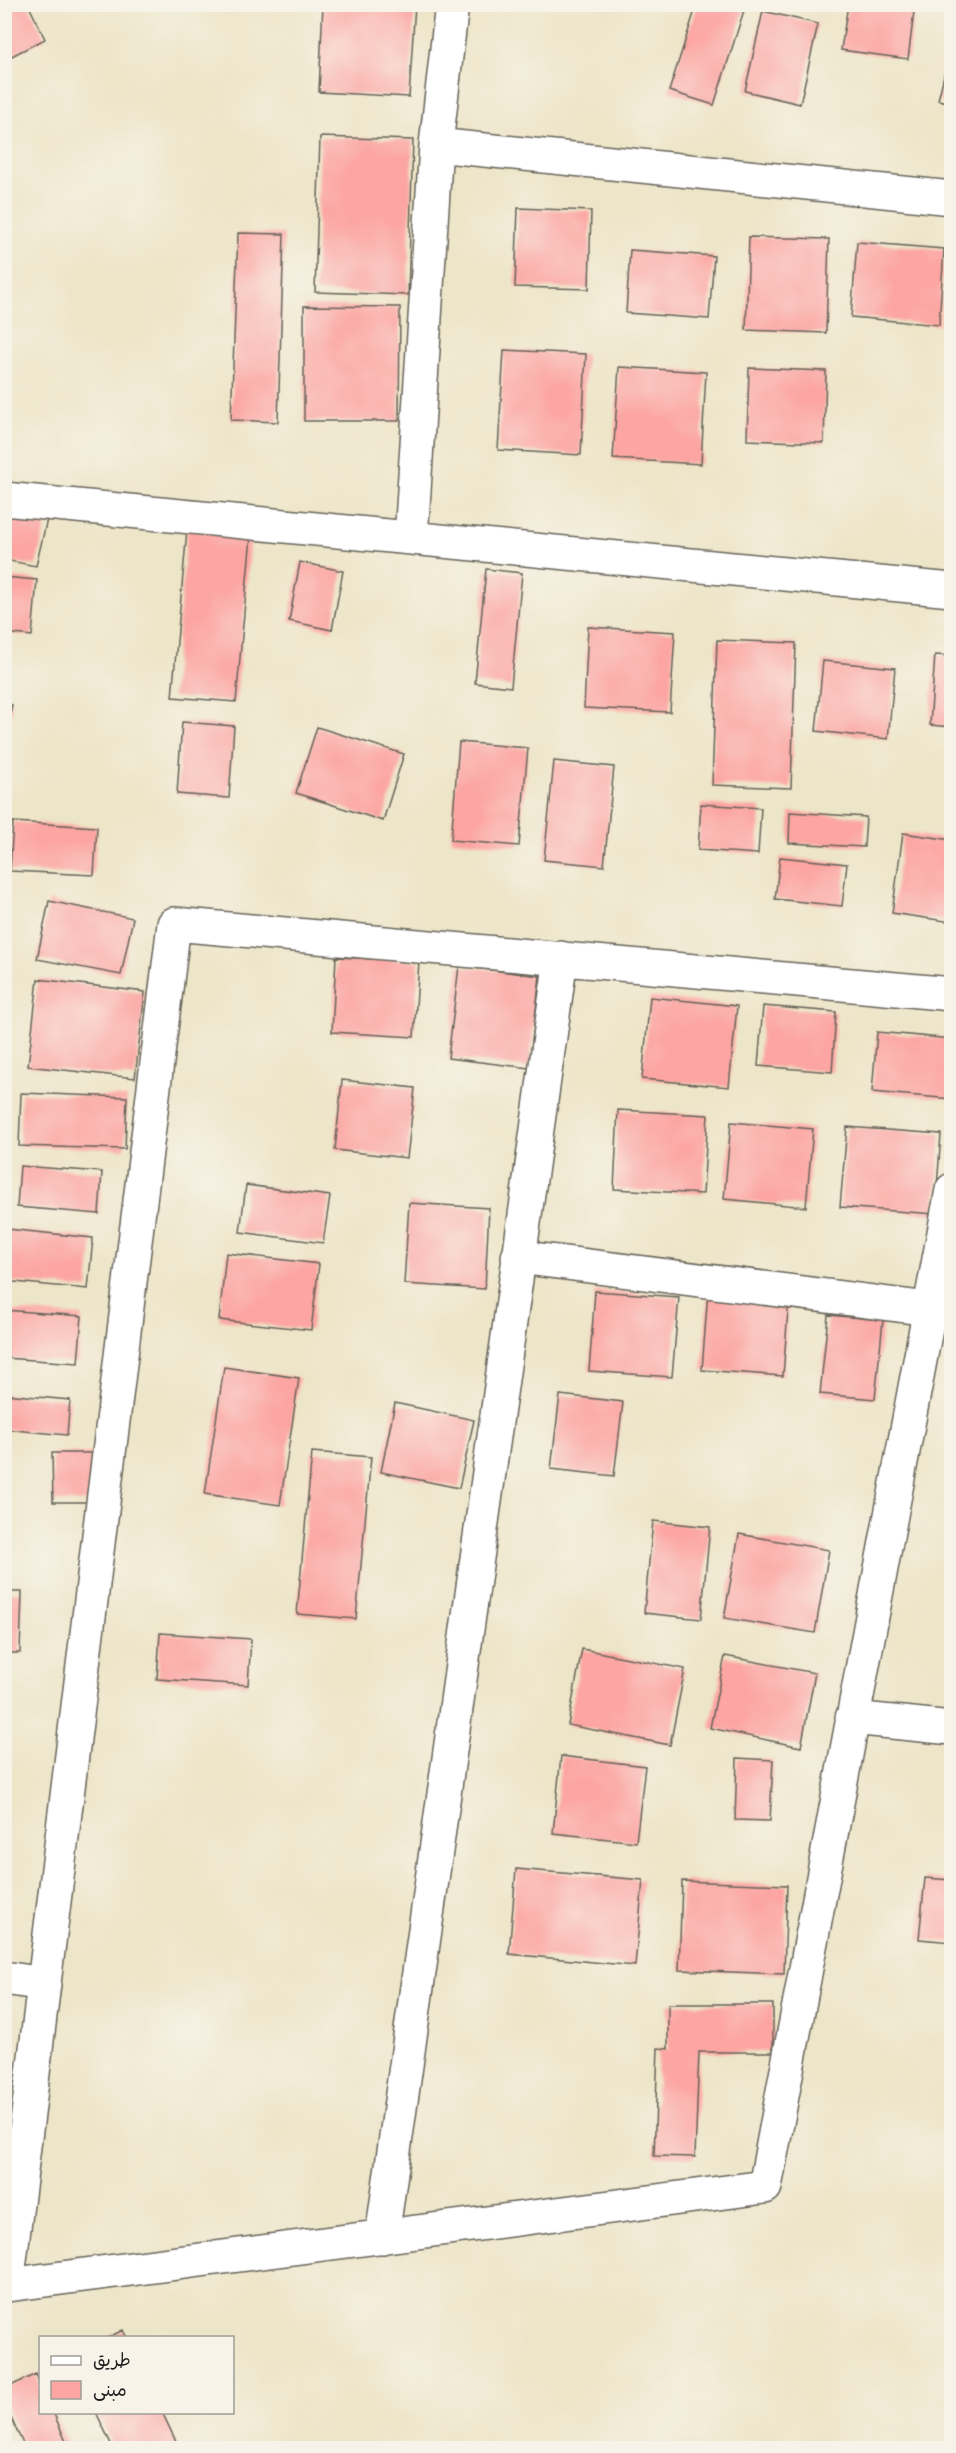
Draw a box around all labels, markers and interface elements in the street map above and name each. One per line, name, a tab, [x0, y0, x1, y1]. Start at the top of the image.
legend	[39, 2336, 234, 2414]
text: طريق	[93, 2347, 131, 2372]
text: مبنى	[93, 2377, 127, 2402]

